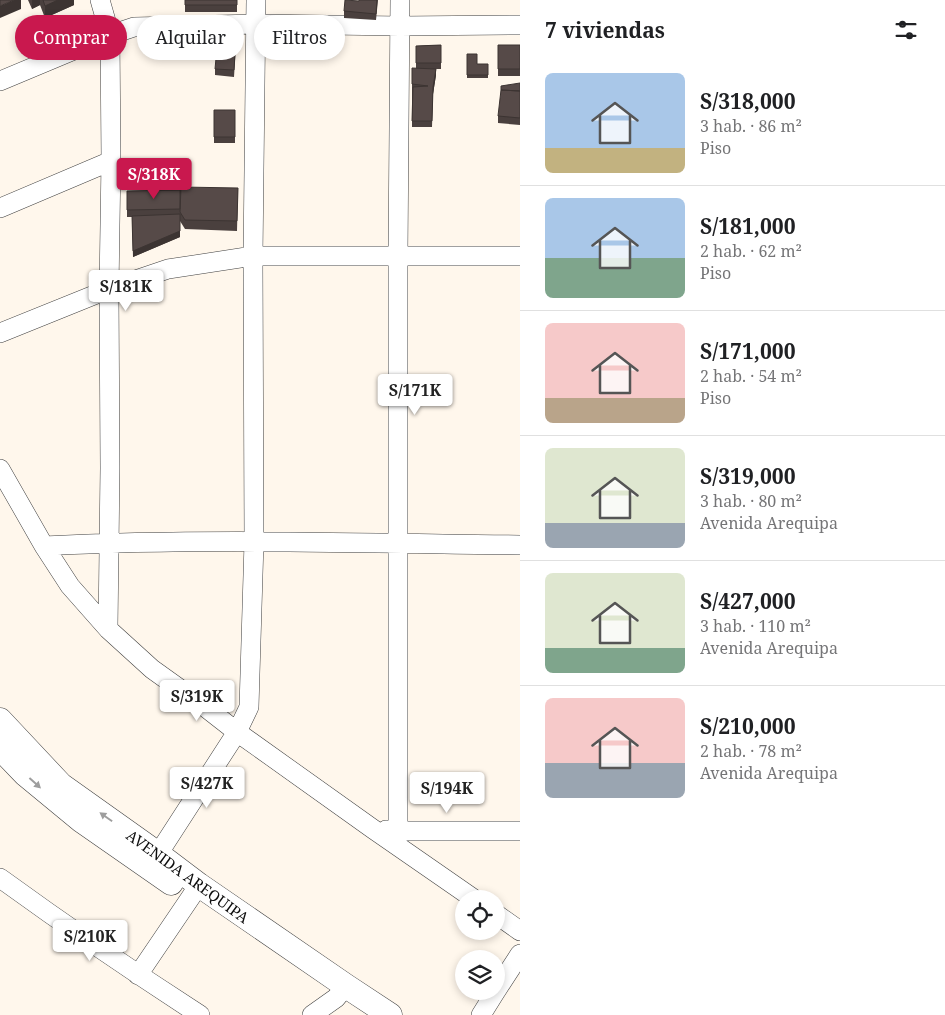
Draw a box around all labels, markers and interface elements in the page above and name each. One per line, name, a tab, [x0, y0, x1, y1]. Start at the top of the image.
chip: Comprar	[15, 15, 127, 60]
chip: Alquilar	[137, 15, 244, 60]
chip: Filtros	[254, 15, 345, 60]
text: 7 viviendas	[545, 16, 665, 44]
icon: filters	[892, 16, 920, 44]
text: S/318,000	[700, 87, 796, 115]
icon: home	[585, 93, 645, 153]
text: 3 hab. · 86 m²	[700, 115, 802, 137]
text: Piso	[700, 137, 731, 159]
pin: S/318K	[113, 158, 195, 200]
text: S/318K	[128, 163, 180, 185]
text: S/181,000	[700, 212, 796, 240]
icon: home	[585, 218, 645, 278]
text: 2 hab. · 62 m²	[700, 240, 802, 262]
text: Piso	[700, 262, 731, 284]
pin: S/181K	[85, 270, 167, 312]
text: S/181K	[100, 275, 152, 297]
text: S/171,000	[700, 337, 796, 365]
icon: home	[585, 343, 645, 403]
text: 2 hab. · 54 m²	[700, 365, 802, 387]
pin: S/171K	[374, 374, 456, 416]
text: S/171K	[389, 379, 441, 401]
text: Piso	[700, 387, 731, 409]
text: S/319,000	[700, 462, 796, 490]
icon: home	[585, 468, 645, 528]
text: 3 hab. · 80 m²	[700, 490, 802, 512]
text: Avenida Arequipa	[700, 512, 838, 534]
text: S/427,000	[700, 587, 796, 615]
icon: home	[585, 593, 645, 653]
text: 3 hab. · 110 m²	[700, 615, 811, 637]
text: Avenida Arequipa	[700, 637, 838, 659]
pin: S/319K	[156, 680, 238, 722]
text: S/319K	[171, 685, 223, 707]
text: S/210,000	[700, 712, 796, 740]
icon: home	[585, 718, 645, 778]
text: 2 hab. · 78 m²	[700, 740, 802, 762]
text: Avenida Arequipa	[700, 762, 838, 784]
pin: S/427K	[166, 766, 248, 809]
text: S/427K	[181, 772, 233, 794]
pin: S/194K	[406, 772, 488, 814]
one-way arrow	[28, 777, 41, 788]
text: S/194K	[421, 777, 473, 799]
one-way arrow	[99, 812, 113, 822]
street label: AVENIDA AREQUIPA	[123, 825, 254, 928]
map controls	[455, 890, 505, 1000]
button: locate	[455, 890, 505, 940]
pin: S/210K	[49, 920, 131, 962]
text: S/210K	[64, 925, 116, 947]
button: layers	[455, 950, 505, 1000]

